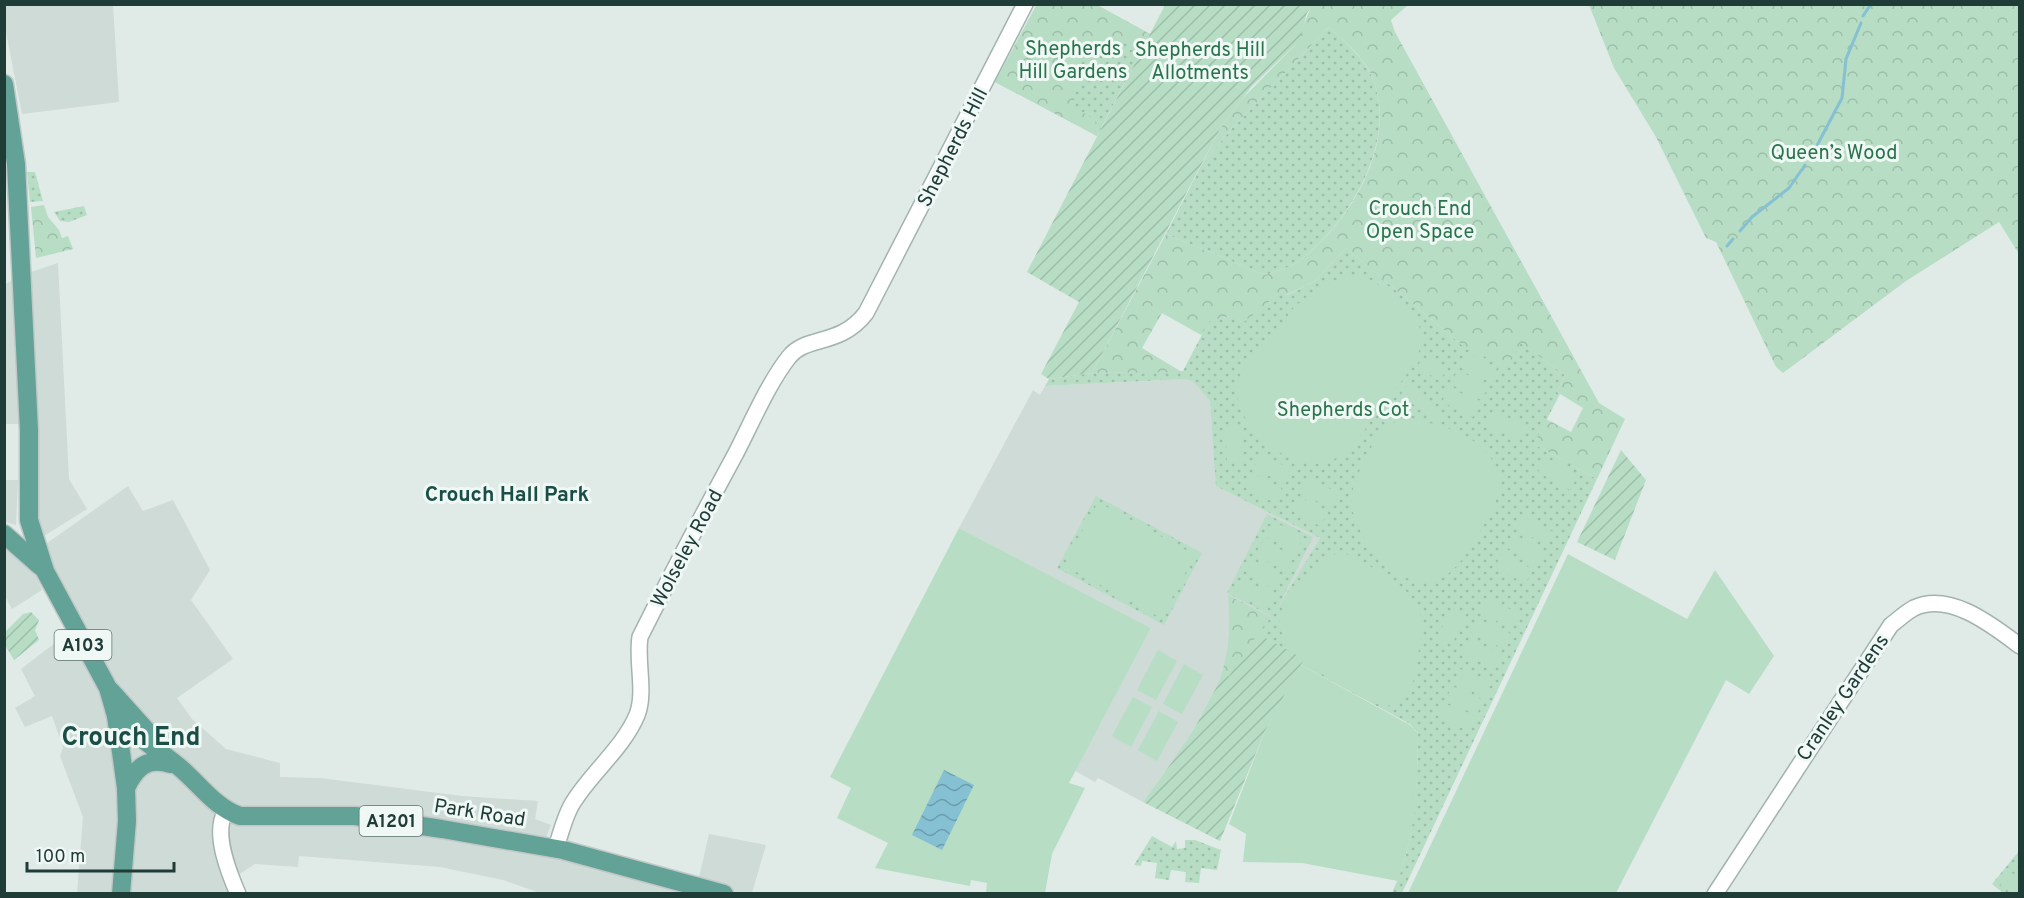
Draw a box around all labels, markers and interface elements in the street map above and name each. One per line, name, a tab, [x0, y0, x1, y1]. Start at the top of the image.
park label: Shepherds Hill Gardens	[1019, 37, 1127, 86]
park label: Shepherds Hill Allotments	[1135, 38, 1265, 87]
street label: Shepherds Hill	[913, 84, 995, 212]
park label: Queen’s Wood	[1771, 141, 1897, 167]
park label: Crouch End Open Space	[1366, 197, 1474, 246]
park label: Shepherds Cot	[1277, 398, 1409, 424]
district label: Crouch Hall Park	[425, 482, 589, 509]
street label: Wolseley Road	[646, 485, 730, 612]
road number: A103	[54, 630, 112, 660]
street label: Cranley Gardens	[1792, 630, 1896, 767]
district label: Crouch End	[61, 722, 201, 755]
street label: Park Road	[432, 794, 527, 834]
road number: A1201	[360, 806, 422, 836]
scale bar	[27, 835, 174, 873]
text: 100 m	[36, 846, 85, 869]

